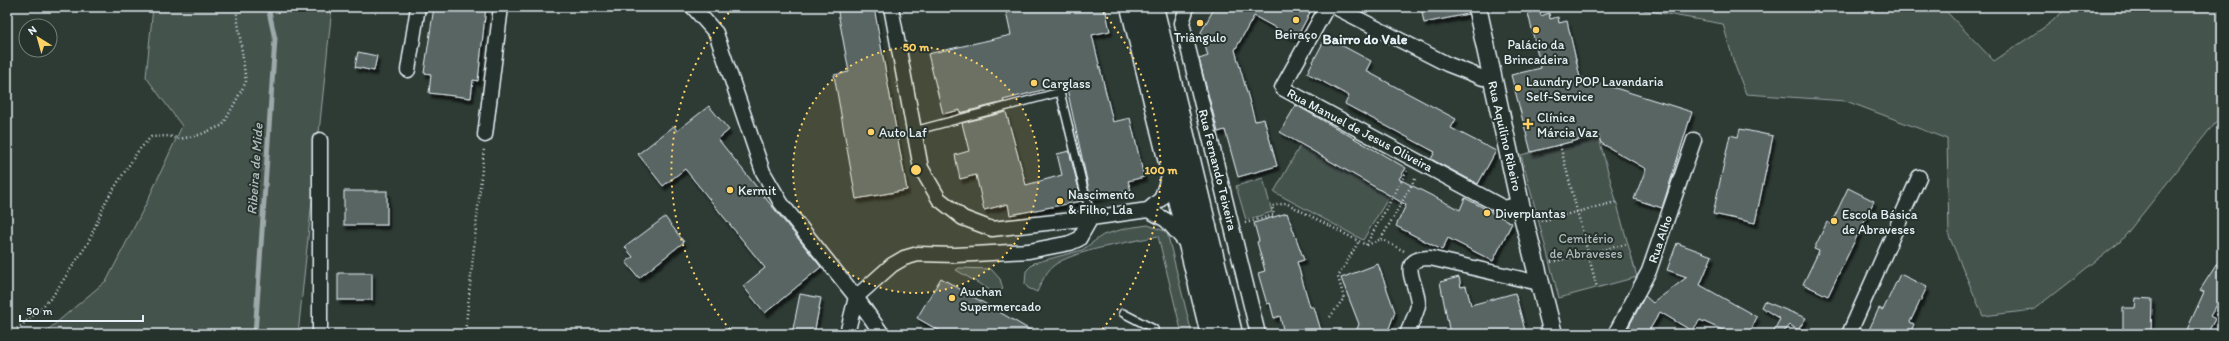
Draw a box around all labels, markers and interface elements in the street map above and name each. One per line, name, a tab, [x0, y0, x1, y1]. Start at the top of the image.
marker: Beiraço	[1291, 15, 1301, 25]
north arrow	[18, 18, 58, 58]
marker: Triângulo	[1195, 18, 1205, 28]
text: N	[25, 23, 39, 38]
marker: Palácio da Brincadeira	[1531, 25, 1541, 35]
place label: Beiraço	[1275, 27, 1318, 42]
place label: Triângulo	[1174, 30, 1227, 45]
district label: Bairro do Vale	[1323, 31, 1408, 48]
place label: Palácio da Brincadeira	[1504, 37, 1569, 67]
text: 50 m	[903, 40, 930, 54]
place label: Laundry POP Lavandaria Self-Service	[1526, 74, 1664, 104]
place label: Carglass	[1042, 76, 1091, 91]
marker: Carglass	[1029, 78, 1039, 88]
street label: Rua Aquilino Ribeiro	[1485, 79, 1525, 193]
marker: Laundry POP Lavandaria Self-Service	[1513, 83, 1523, 93]
street label: Rua Manuel de Jesus Oliveira	[1285, 85, 1436, 175]
street label: Rua Fernando Teixeira	[1196, 108, 1240, 233]
place label: Clínica Márcia Vaz	[1537, 110, 1598, 140]
marker: Clínica Márcia Vaz	[1522, 118, 1534, 130]
water label: Ribeira de Mide	[243, 121, 267, 215]
place label: Auto Laf	[879, 125, 927, 140]
marker: Auto Laf	[866, 127, 876, 137]
centre of rings	[909, 163, 923, 177]
text: 100 m	[1144, 163, 1178, 177]
place label: Kermit	[738, 183, 776, 198]
marker: Kermit	[725, 185, 735, 195]
place label: Nascimento & Filho, Lda	[1068, 187, 1135, 217]
marker: Nascimento & Filho, Lda	[1055, 196, 1065, 206]
place label: Diverplantas	[1495, 206, 1566, 221]
place label: Escola Básica de Abraveses	[1842, 207, 1918, 237]
marker: Diverplantas	[1482, 208, 1492, 218]
street label: Rua Alho	[1645, 213, 1675, 265]
marker: Escola Básica de Abraveses	[1829, 216, 1839, 226]
park label: Cemitério de Abraveses	[1550, 231, 1623, 261]
place label: Auchan Supermercado	[960, 284, 1042, 314]
marker: Auchan Supermercado	[947, 293, 957, 303]
scale bar	[20, 297, 143, 323]
text: 50 m	[26, 304, 52, 318]

